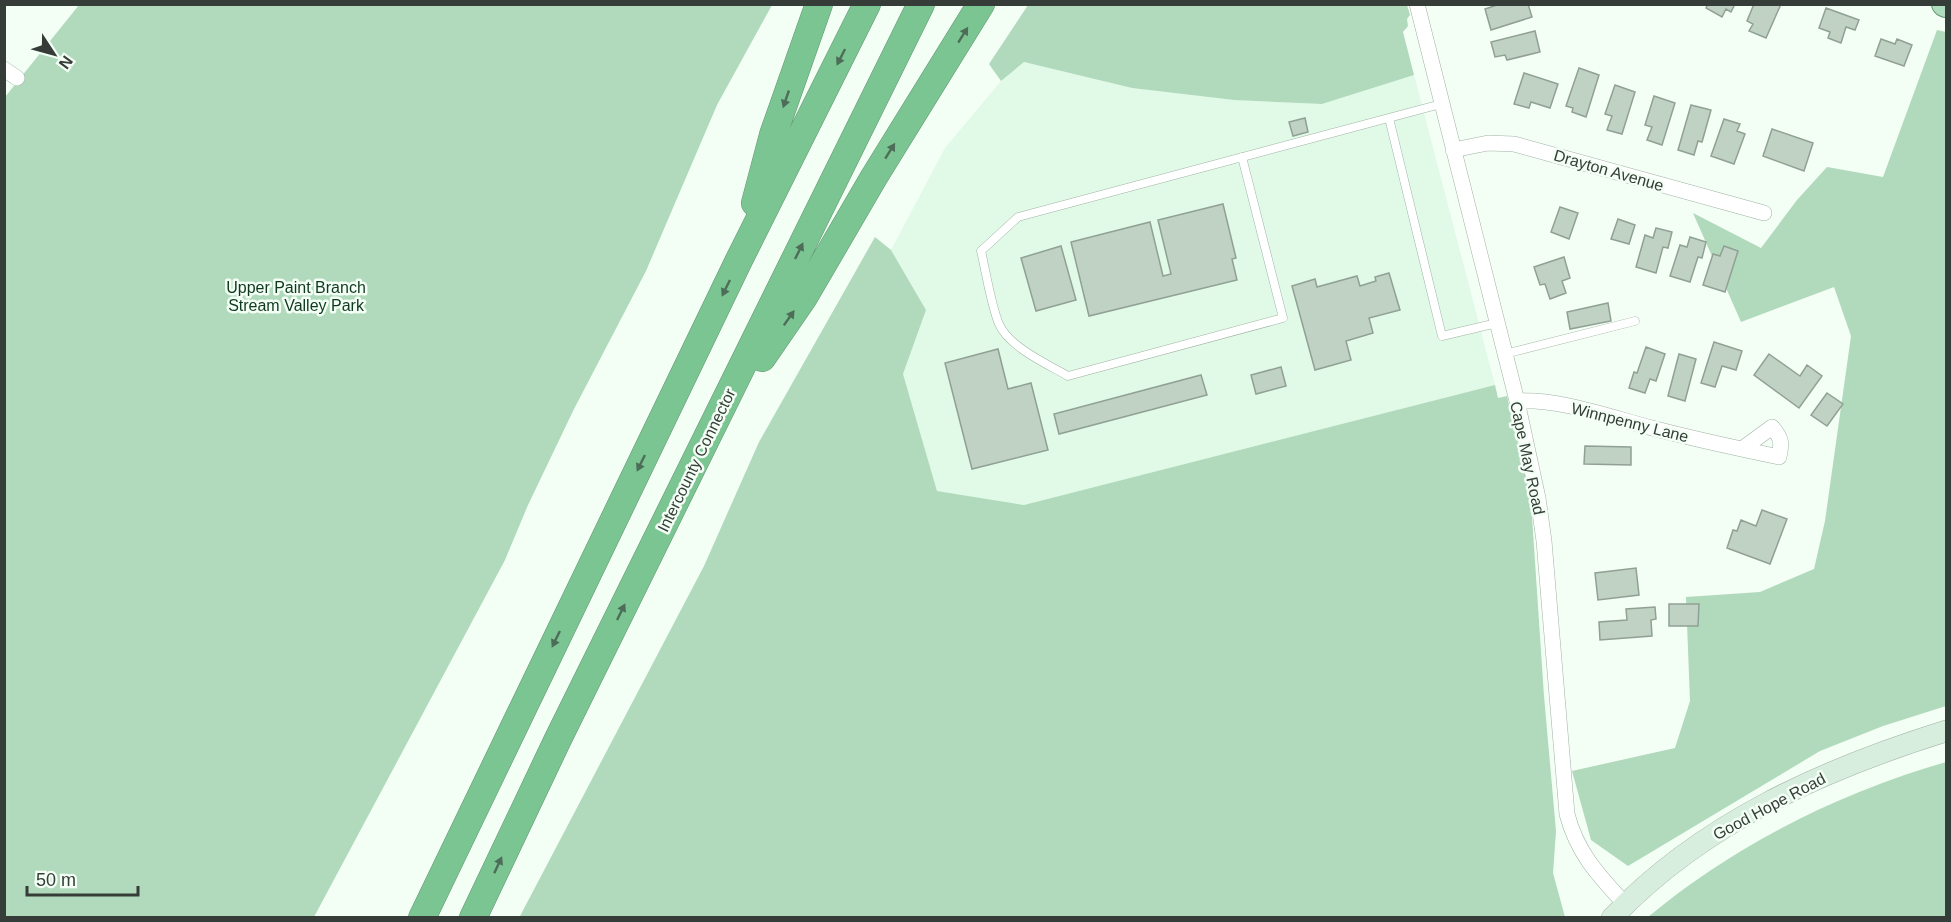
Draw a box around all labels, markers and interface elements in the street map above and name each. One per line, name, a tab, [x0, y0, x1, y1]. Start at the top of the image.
north arrow	[24, 24, 84, 84]
one-way arrow	[957, 27, 968, 43]
one-way arrow	[836, 48, 846, 65]
text: N	[55, 53, 76, 72]
one-way arrow	[780, 91, 790, 109]
one-way arrow	[885, 143, 896, 159]
street label: Drayton Avenue	[1552, 147, 1666, 194]
one-way arrow	[795, 242, 804, 259]
park label: Upper Paint Branch Stream Valley Park	[226, 279, 366, 314]
one-way arrow	[721, 279, 730, 296]
one-way arrow	[783, 310, 795, 326]
street label: Intercounty Connector	[654, 385, 739, 535]
street label: Cape May Road	[1507, 400, 1548, 516]
street label: Winnpenny Lane	[1570, 400, 1690, 445]
one-way arrow	[636, 455, 646, 472]
one-way arrow	[616, 603, 626, 620]
one-way arrow	[552, 630, 561, 647]
street label: Good Hope Road	[1710, 770, 1828, 843]
one-way arrow	[494, 856, 503, 873]
scale bar	[27, 859, 138, 897]
text: 50 m	[36, 870, 76, 890]

